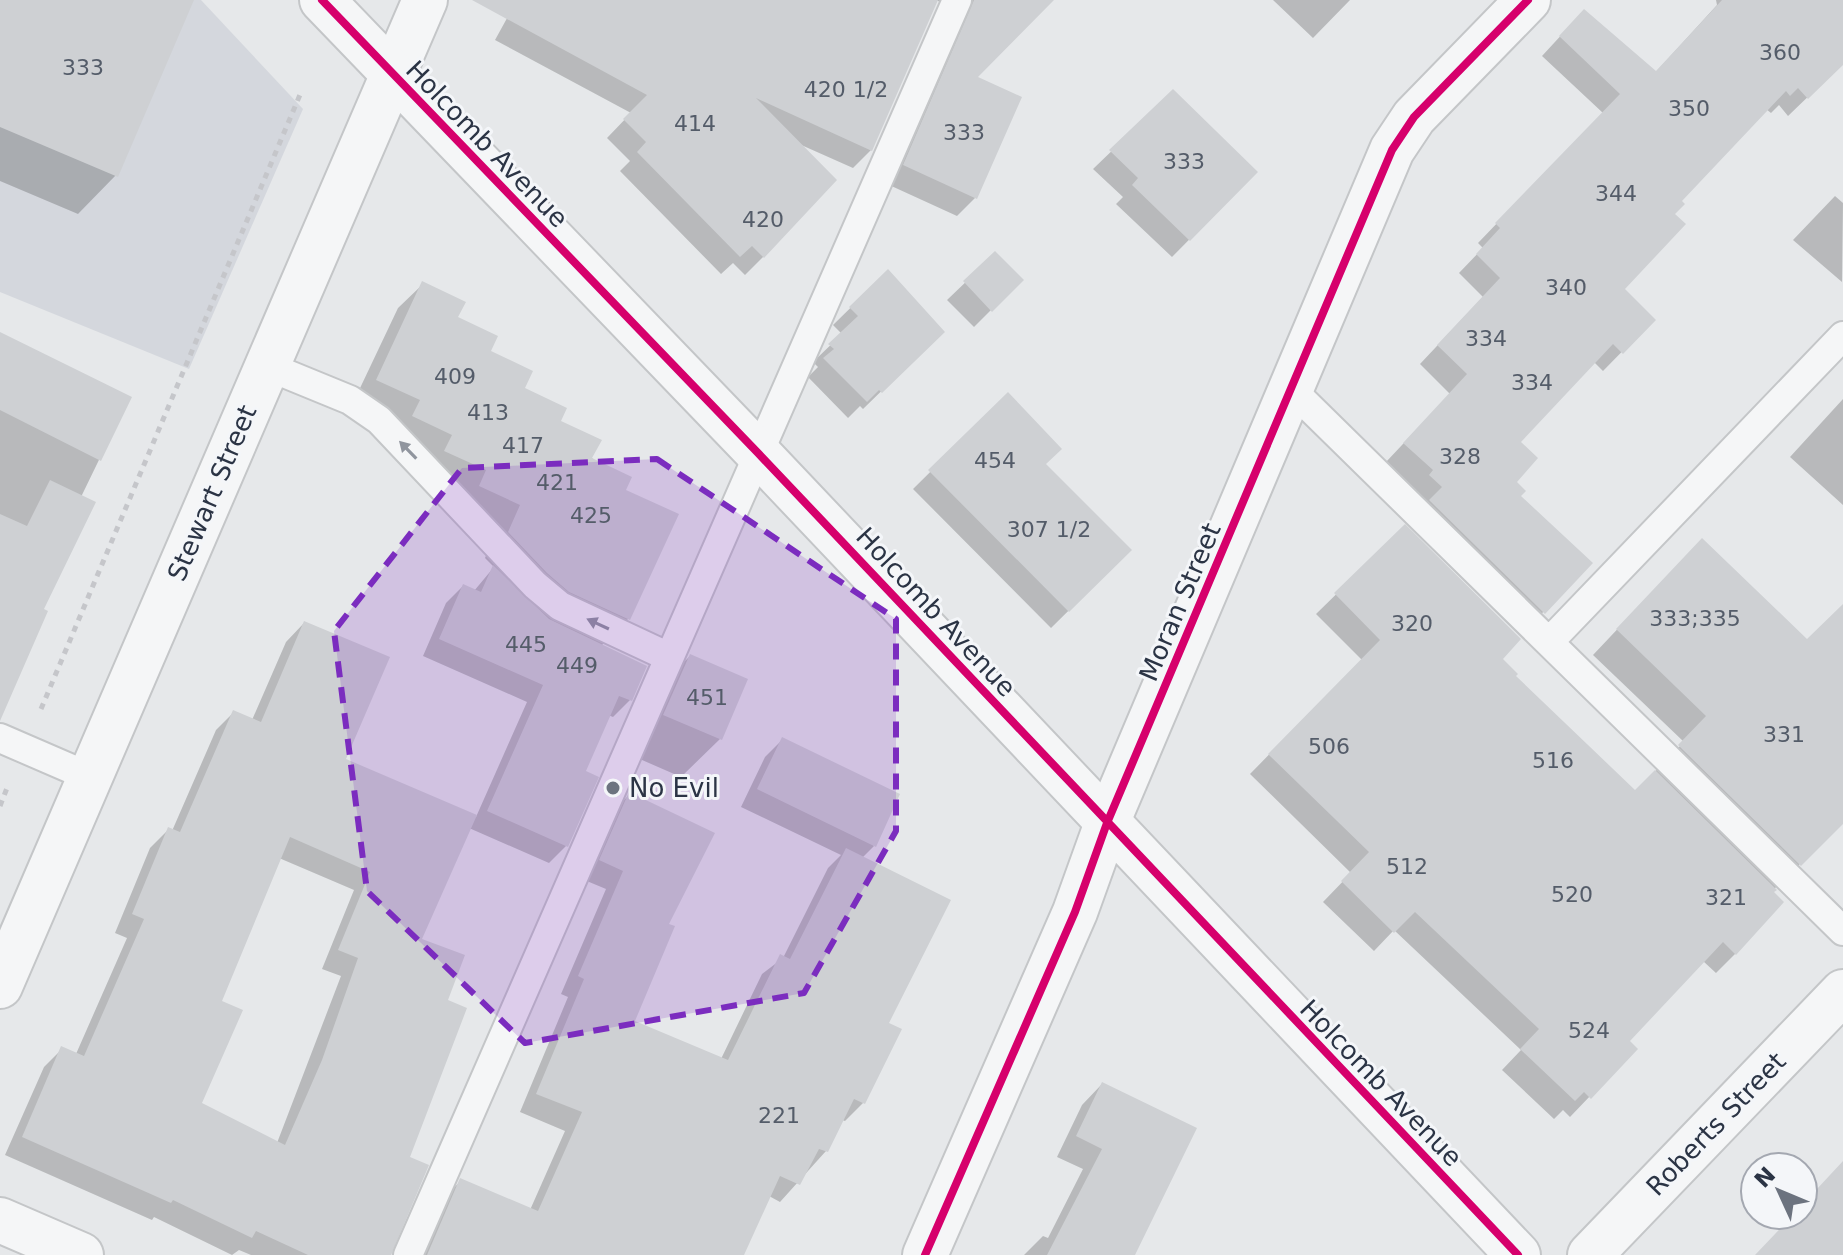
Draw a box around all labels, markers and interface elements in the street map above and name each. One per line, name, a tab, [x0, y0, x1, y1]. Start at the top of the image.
house number: 360	[1759, 40, 1801, 65]
house number: 333	[62, 55, 104, 80]
street label: Holcomb Avenue	[400, 55, 574, 233]
house number: 420 1/2	[804, 77, 888, 102]
house number: 350	[1668, 96, 1710, 121]
house number: 414	[674, 111, 716, 136]
house number: 333	[943, 120, 985, 145]
house number: 333	[1163, 149, 1205, 174]
house number: 344	[1595, 181, 1637, 206]
house number: 420	[742, 207, 784, 232]
house number: 340	[1545, 275, 1587, 300]
house number: 334	[1465, 326, 1507, 351]
house number: 409	[434, 364, 476, 389]
house number: 334	[1511, 370, 1553, 395]
house number: 413	[467, 400, 509, 425]
street label: Stewart Street	[161, 401, 263, 585]
house number: 417	[502, 433, 544, 458]
one-way arrow	[400, 441, 418, 460]
house number: 328	[1439, 444, 1481, 469]
house number: 454	[974, 448, 1016, 473]
house number: 421	[536, 470, 578, 495]
house number: 425	[570, 503, 612, 528]
house number: 307 1/2	[1007, 517, 1091, 542]
street label: Moran Street	[1133, 518, 1227, 686]
street label: Holcomb Avenue	[850, 521, 1022, 703]
house number: 333;335	[1649, 606, 1741, 631]
house number: 320	[1391, 611, 1433, 636]
one-way arrow	[586, 617, 610, 631]
house number: 445	[505, 632, 547, 657]
house number: 449	[556, 653, 598, 678]
house number: 451	[686, 685, 728, 710]
house number: 331	[1763, 722, 1805, 747]
house number: 506	[1308, 734, 1350, 759]
house number: 516	[1532, 748, 1574, 773]
place label: No Evil	[629, 773, 719, 803]
marker: No Evil	[604, 779, 622, 797]
house number: 512	[1386, 854, 1428, 879]
house number: 520	[1551, 882, 1593, 907]
house number: 321	[1705, 885, 1747, 910]
street label: Holcomb Avenue	[1294, 994, 1468, 1172]
house number: 524	[1568, 1018, 1610, 1043]
street label: Roberts Street	[1640, 1046, 1792, 1202]
house number: 221	[758, 1103, 800, 1128]
north arrow	[1739, 1151, 1819, 1231]
text: N	[1750, 1162, 1780, 1193]

